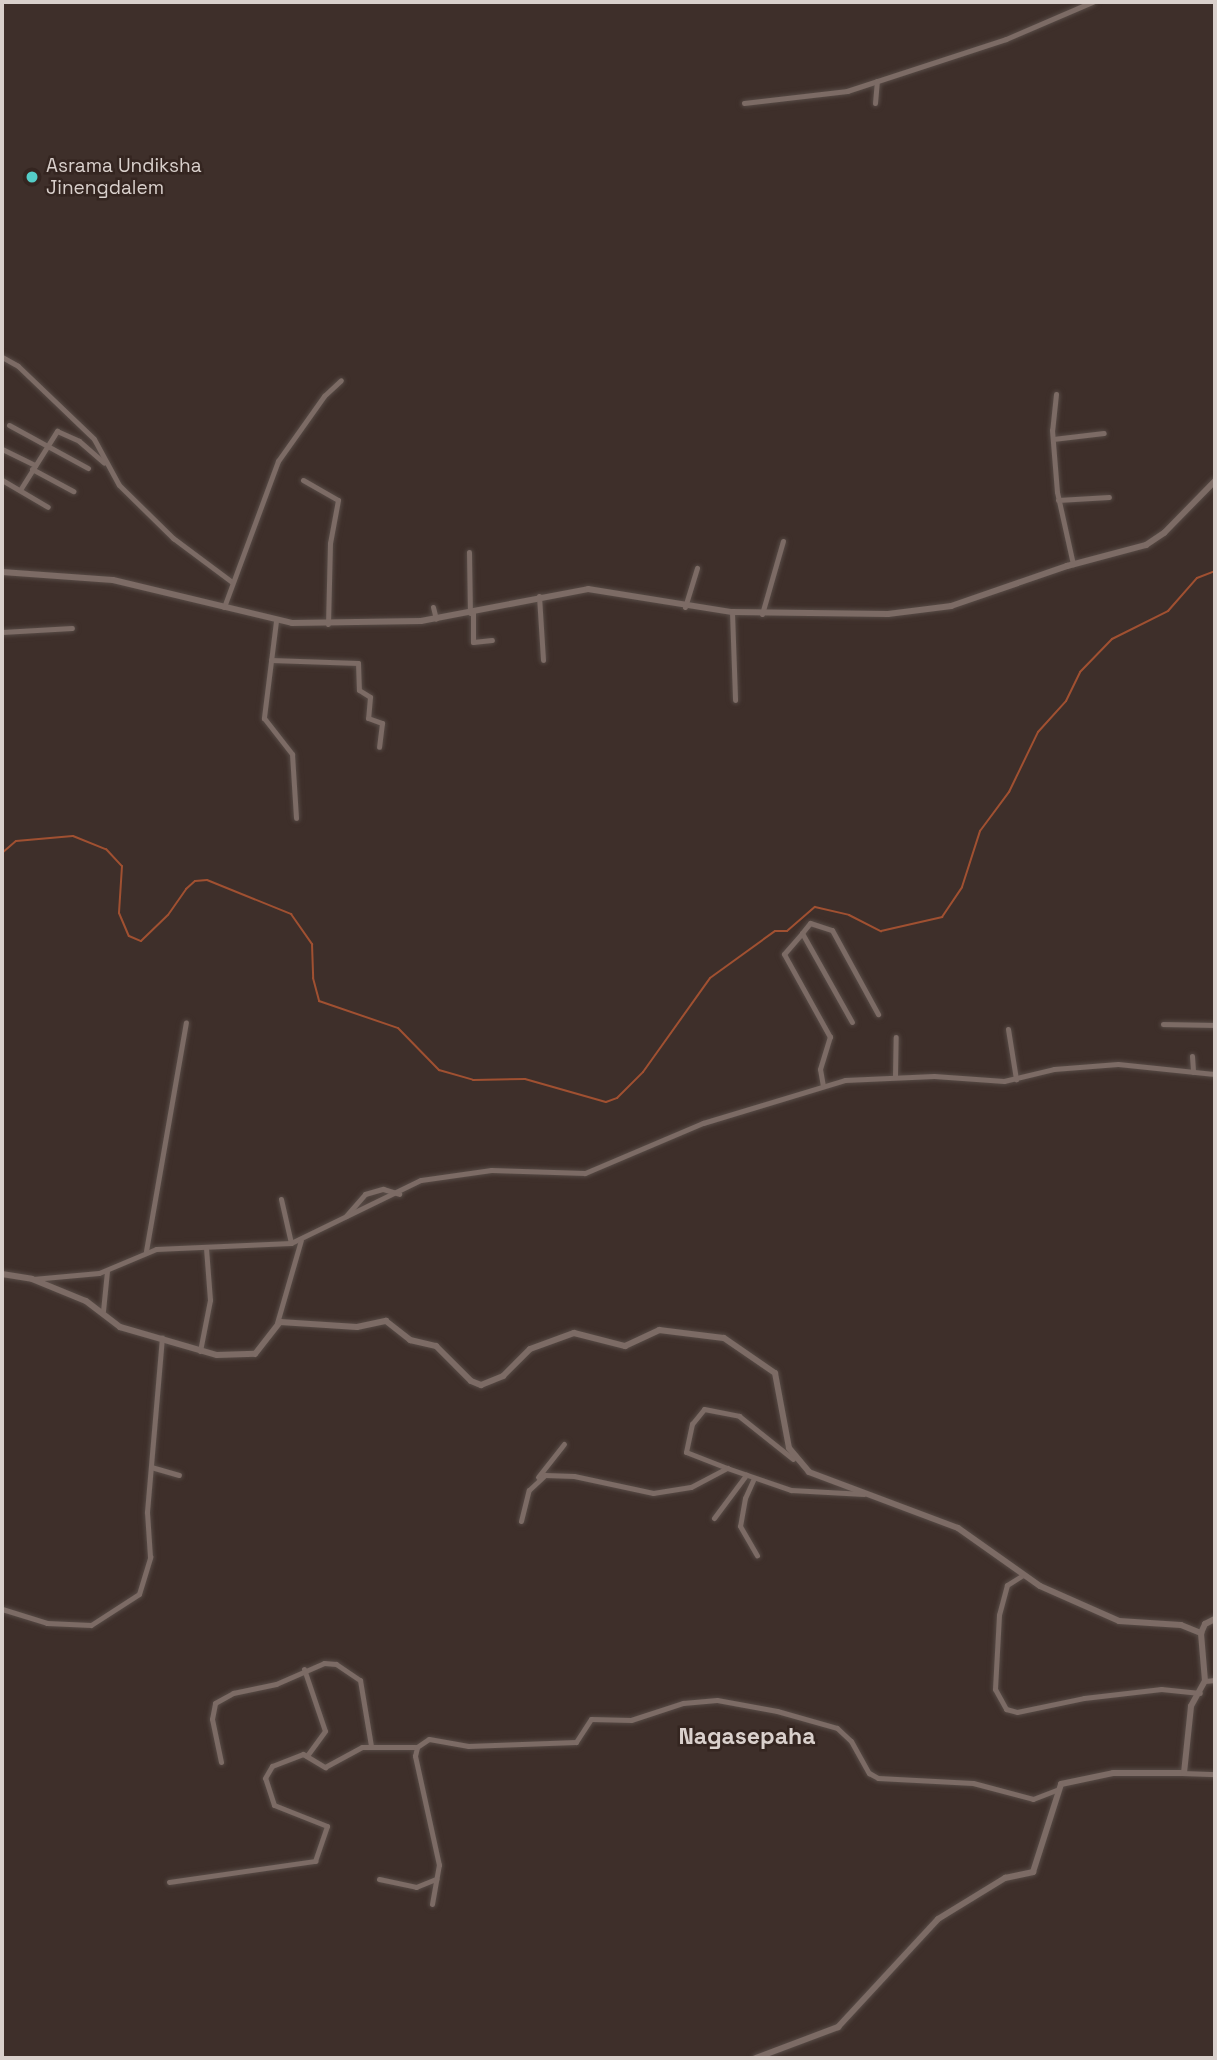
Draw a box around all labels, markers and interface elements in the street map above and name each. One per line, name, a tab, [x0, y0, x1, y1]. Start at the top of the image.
place label: Asrama Undiksha Jinengdalem	[46, 155, 202, 199]
marker: Asrama Undiksha Jinengdalem	[24, 169, 40, 185]
district label: Nagasepaha	[678, 1722, 816, 1750]

